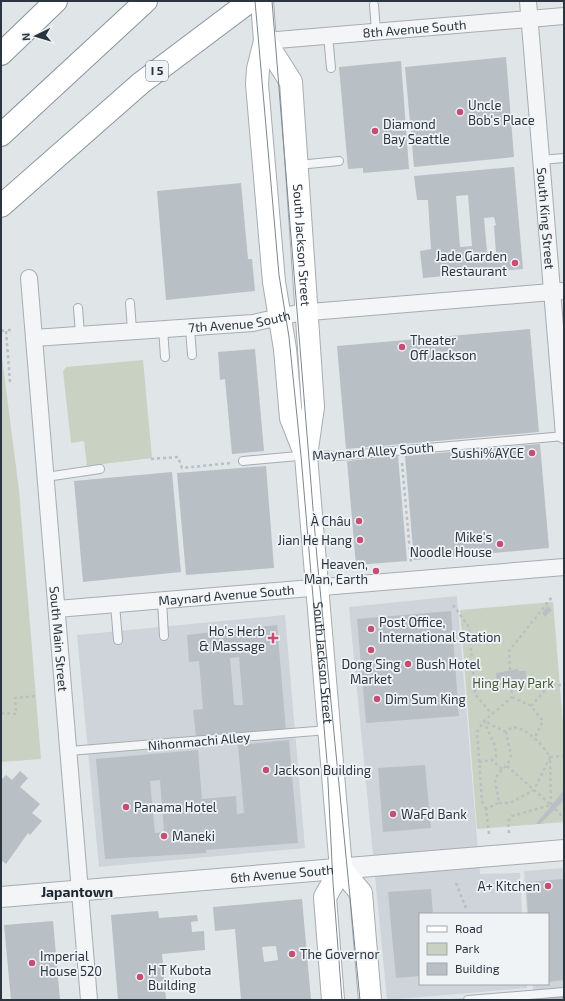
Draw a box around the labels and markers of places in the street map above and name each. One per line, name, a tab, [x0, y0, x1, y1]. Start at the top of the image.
place label: Uncle Bob's Place	[468, 97, 535, 128]
marker: Uncle Bob's Place	[455, 107, 465, 117]
place label: Diamond Bay Seattle	[383, 116, 450, 147]
marker: Diamond Bay Seattle	[370, 126, 380, 136]
place label: Jade Garden Restaurant	[436, 248, 507, 279]
marker: Jade Garden Restaurant	[510, 258, 520, 268]
place label: Theater Off Jackson	[410, 332, 477, 363]
marker: Theater Off Jackson	[397, 342, 407, 352]
place label: Sushi%AYCE	[451, 445, 524, 461]
marker: Sushi%AYCE	[527, 448, 537, 458]
place label: À Châu	[311, 512, 351, 529]
marker: À Châu	[354, 516, 364, 526]
place label: Mike's Noodle House	[410, 529, 492, 560]
place label: Jian He Hang	[278, 532, 352, 548]
marker: Jian He Hang	[355, 535, 365, 545]
marker: Mike's Noodle House	[495, 539, 505, 549]
place label: Heaven, Man, Earth	[304, 556, 368, 587]
marker: Heaven, Man, Earth	[371, 566, 381, 576]
place label: Post Office, International Station	[379, 614, 501, 645]
place label: Ho's Herb & Massage	[199, 623, 265, 654]
marker: Post Office, International Station	[366, 624, 376, 634]
marker: Ho's Herb & Massage	[268, 633, 278, 643]
marker: Dong Sing Market	[366, 645, 376, 655]
place label: Dong Sing Market	[341, 656, 401, 687]
place label: Bush Hotel	[416, 656, 481, 672]
marker: Bush Hotel	[403, 659, 413, 669]
place label: Dim Sum King	[385, 691, 466, 707]
marker: Dim Sum King	[372, 694, 382, 704]
place label: Jackson Building	[274, 762, 371, 778]
marker: Jackson Building	[261, 765, 271, 775]
place label: Panama Hotel	[134, 799, 217, 815]
marker: Panama Hotel	[121, 802, 131, 812]
place label: WaFd Bank	[401, 806, 467, 822]
marker: WaFd Bank	[388, 809, 398, 819]
place label: Maneki	[172, 828, 215, 844]
marker: Maneki	[159, 831, 169, 841]
place label: A+ Kitchen	[478, 878, 540, 894]
marker: A+ Kitchen	[543, 881, 553, 891]
place label: The Governor	[300, 946, 380, 962]
place label: Imperial House 520	[40, 948, 102, 979]
marker: The Governor	[287, 949, 297, 959]
marker: Imperial House 520	[27, 958, 37, 968]
place label: H T Kubota Building	[148, 962, 211, 993]
marker: H T Kubota Building	[135, 972, 145, 982]

